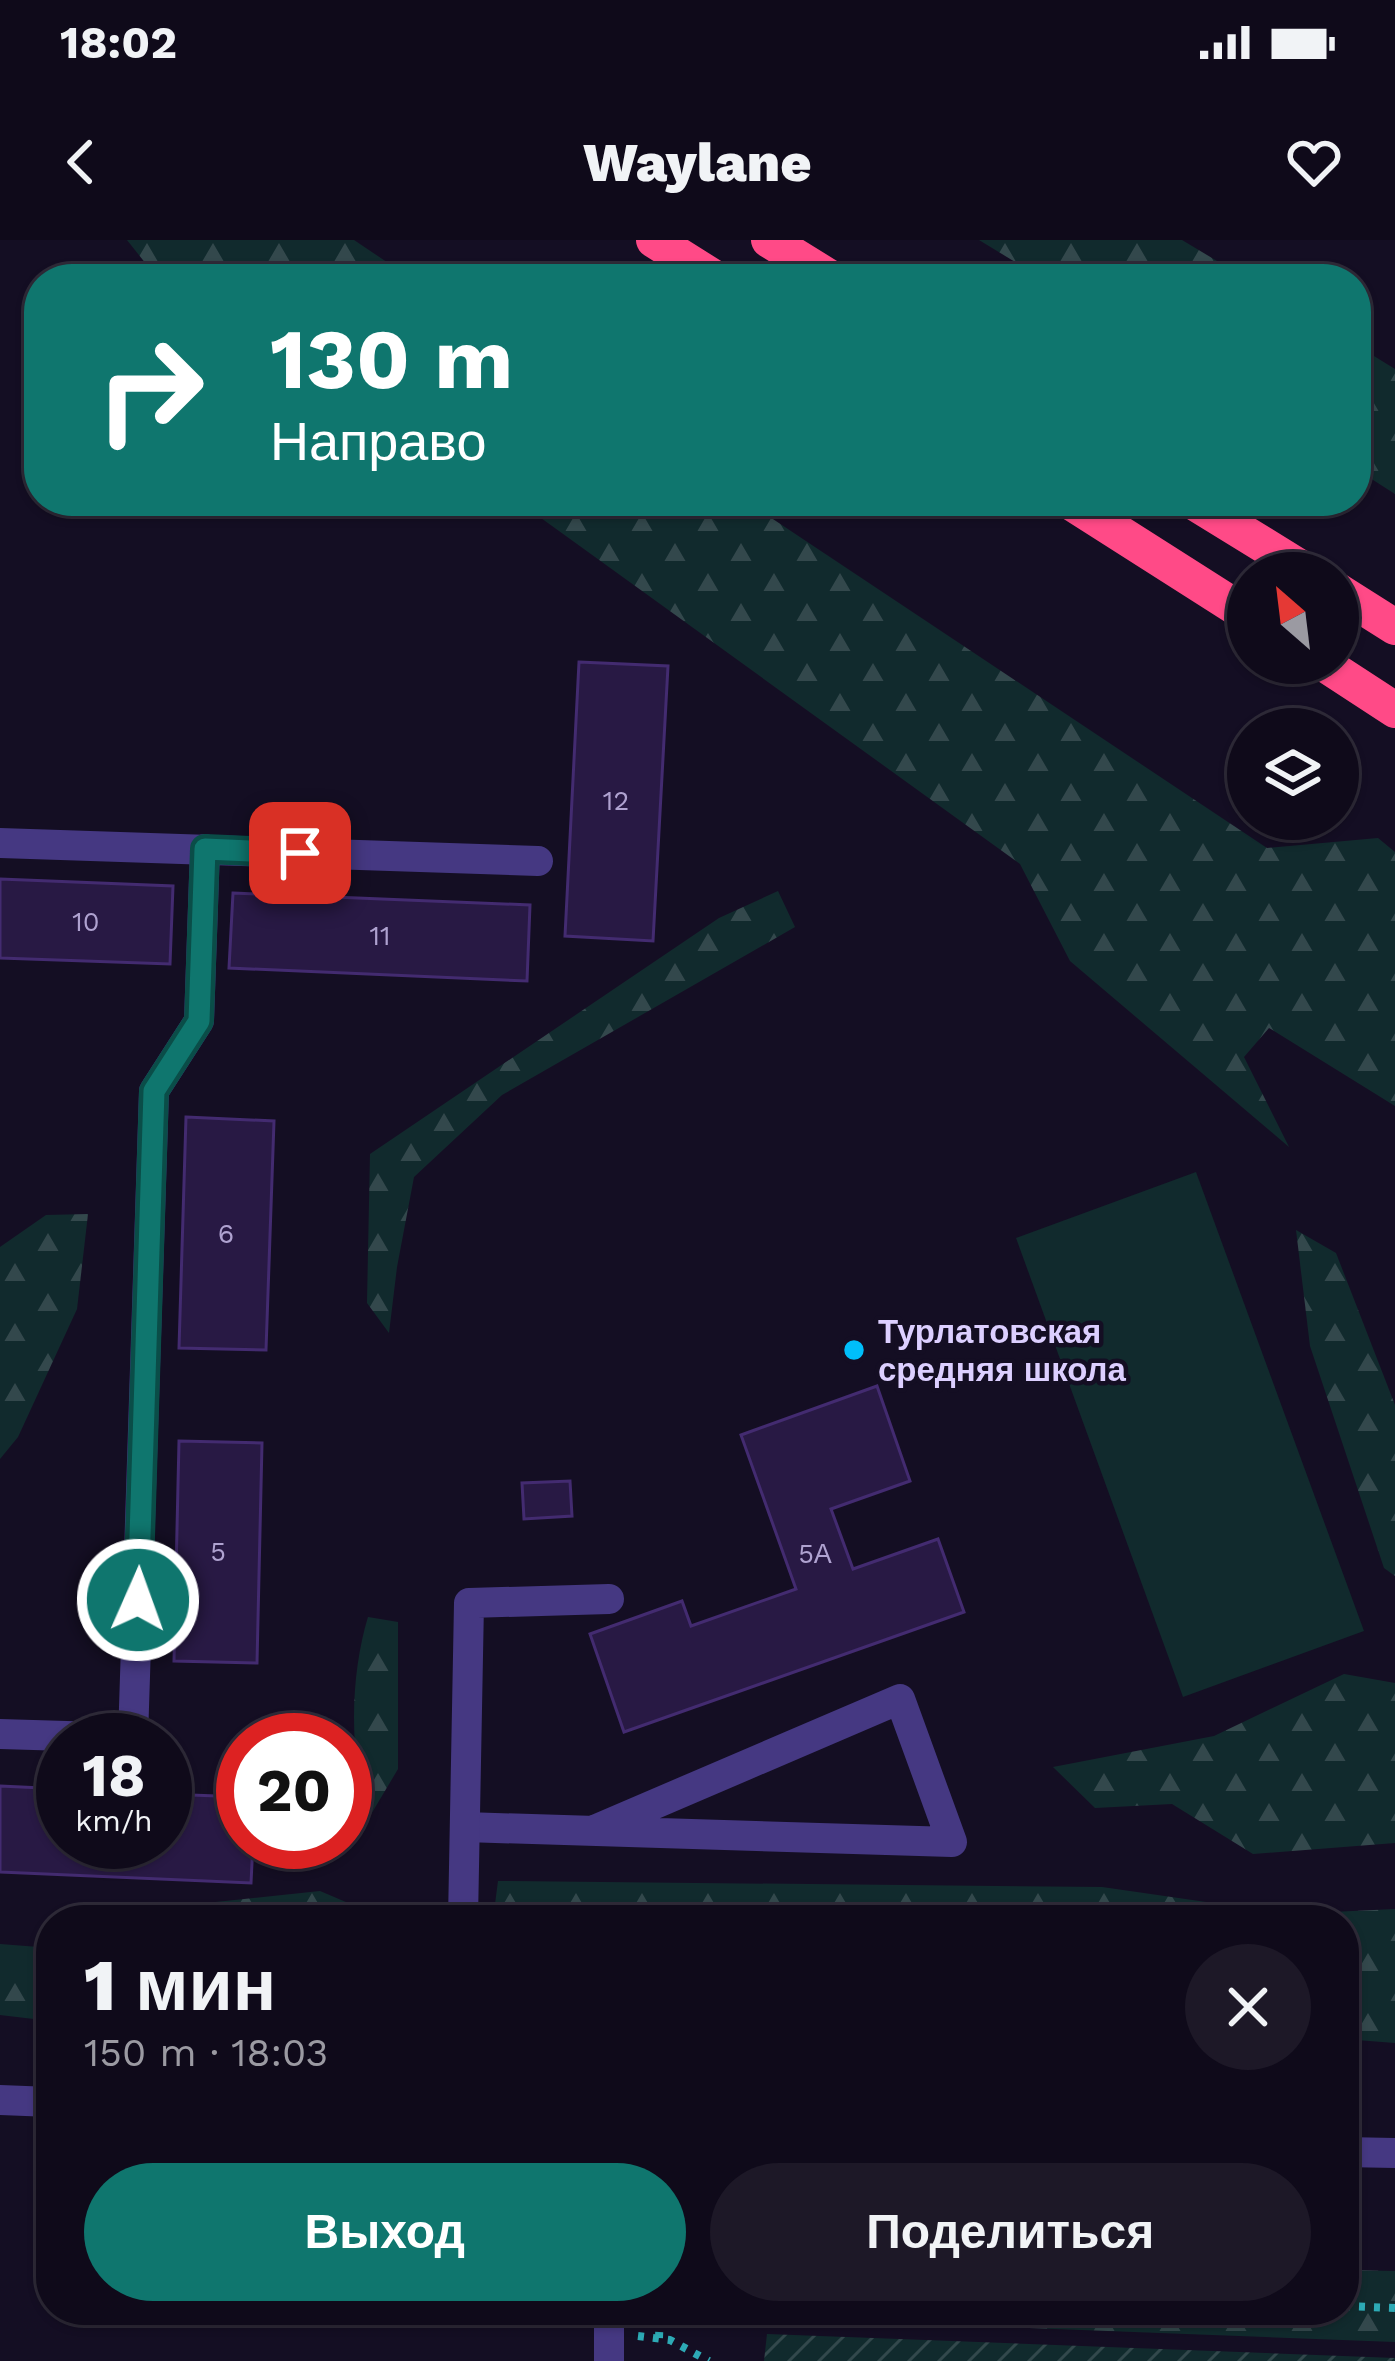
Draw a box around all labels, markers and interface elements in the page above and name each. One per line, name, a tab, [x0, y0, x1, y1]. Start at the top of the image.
text: 18:02	[60, 16, 177, 69]
icon: back	[48, 129, 114, 195]
icon: heart	[1281, 129, 1347, 195]
text: Waylane	[583, 131, 812, 194]
text: 130 m	[270, 310, 513, 408]
icon: right	[72, 312, 228, 468]
text: Направо	[270, 410, 486, 473]
north arrow	[1227, 552, 1359, 684]
map controls	[1227, 552, 1359, 840]
button: layers	[1227, 708, 1359, 840]
house number: 12	[603, 785, 629, 817]
pin	[249, 802, 351, 904]
icon: arrive	[267, 820, 333, 886]
house number: 10	[72, 906, 100, 938]
house number: 11	[369, 920, 391, 952]
house number: 6	[218, 1218, 234, 1250]
place label: Турлатовская средняя школа	[878, 1312, 1127, 1389]
marker: Турлатовская средняя школа	[841, 1337, 867, 1363]
house number: 5	[210, 1536, 226, 1568]
position arrow	[75, 1537, 201, 1663]
house number: 5А	[798, 1538, 832, 1570]
speed limit sign: 20	[216, 1713, 372, 1869]
text: 18	[82, 1740, 146, 1811]
text: km/h	[75, 1803, 153, 1838]
text: 1 мин	[84, 1943, 276, 2027]
button: close	[1185, 1944, 1311, 2070]
text: 150 m · 18:03	[84, 2030, 328, 2075]
button: Выход	[84, 2163, 686, 2301]
button: Поделиться	[710, 2163, 1311, 2301]

